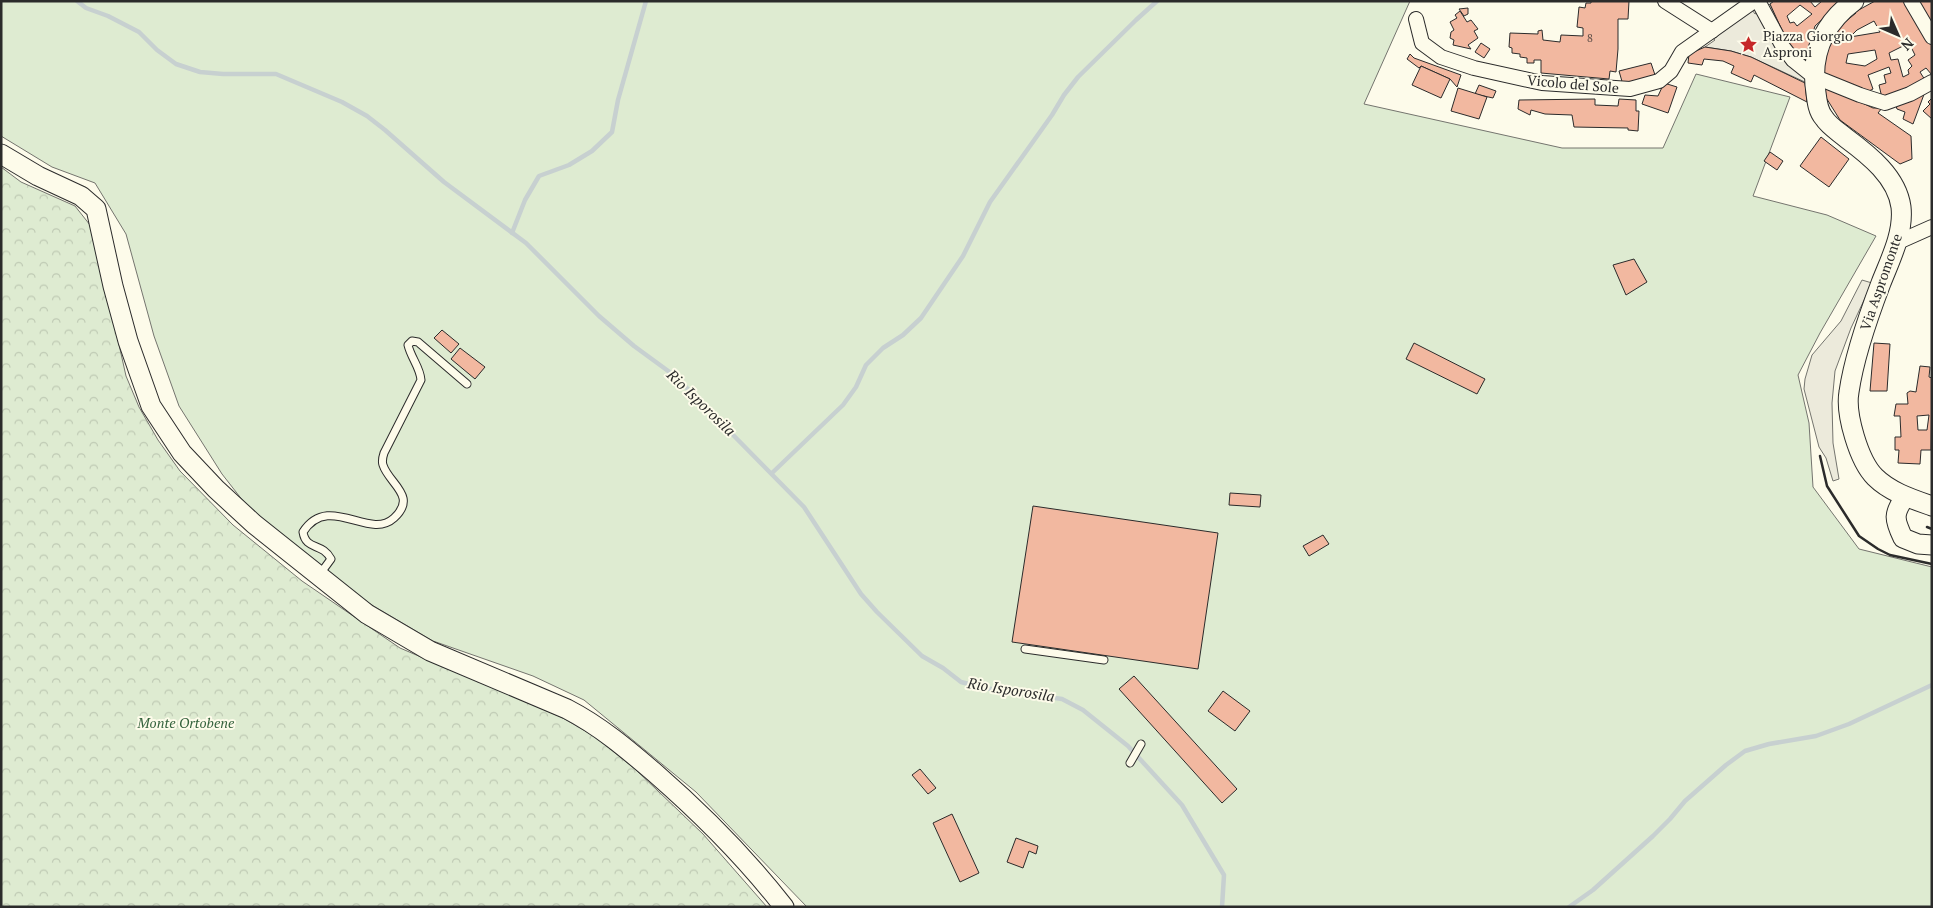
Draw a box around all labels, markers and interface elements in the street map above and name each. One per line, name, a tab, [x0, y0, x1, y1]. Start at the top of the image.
north arrow	[1873, 10, 1923, 60]
place label: Piazza Giorgio Asproni	[1763, 26, 1853, 61]
house number: 8	[1587, 31, 1593, 45]
place icon: Piazza Giorgio Asproni	[1739, 34, 1759, 54]
text: N	[1897, 34, 1918, 55]
street label: Vicolo del Sole	[1526, 70, 1620, 97]
street label: Via Aspromonte	[1855, 231, 1906, 333]
water label: Rio Isporosila	[662, 364, 740, 440]
water label: Rio Isporosila	[965, 672, 1056, 706]
park label: Monte Ortobene	[137, 713, 235, 732]

